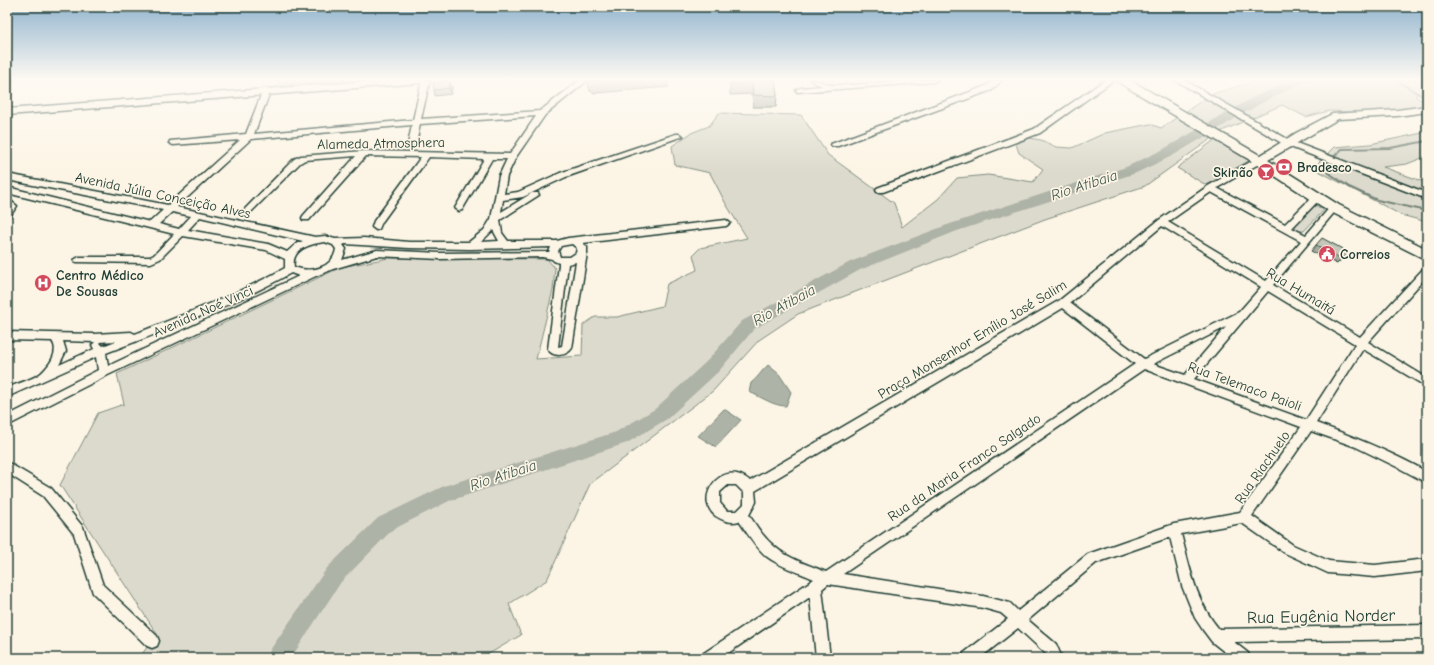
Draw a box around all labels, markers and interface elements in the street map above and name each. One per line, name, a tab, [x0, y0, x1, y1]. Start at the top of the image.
street label: Alameda Atmosphera	[317, 134, 445, 153]
bank icon: Bradesco	[1274, 157, 1294, 177]
place label: Bradesco	[1297, 159, 1352, 176]
bar icon: Skinão	[1256, 162, 1276, 182]
place label: Skinão	[1213, 164, 1253, 181]
water label: Rio Atibaia	[1048, 166, 1120, 204]
street label: Avenida Júlia Conceição Alves	[74, 169, 252, 222]
public building icon: Correios	[1317, 244, 1337, 264]
place label: Correios	[1340, 246, 1390, 263]
street label: Rua Humaitá	[1263, 264, 1338, 319]
place label: Centro Médico De Sousas	[56, 267, 144, 300]
hospital icon: Centro Médico De Sousas	[33, 273, 53, 293]
street label: Praça Monsenhor Emílio José Salim	[875, 276, 1070, 403]
water label: Rio Atibaia	[749, 280, 819, 330]
street label: Avenida Noé Vinci	[151, 282, 256, 341]
street label: Rua Telemaco Paioli	[1186, 358, 1304, 415]
street label: Rua da Maria Franco Salgado	[885, 410, 1044, 525]
street label: Rua Riachuelo	[1231, 428, 1294, 507]
water label: Rio Atibaia	[467, 456, 539, 494]
street label: Rua Eugênia Norder	[1247, 606, 1395, 627]

